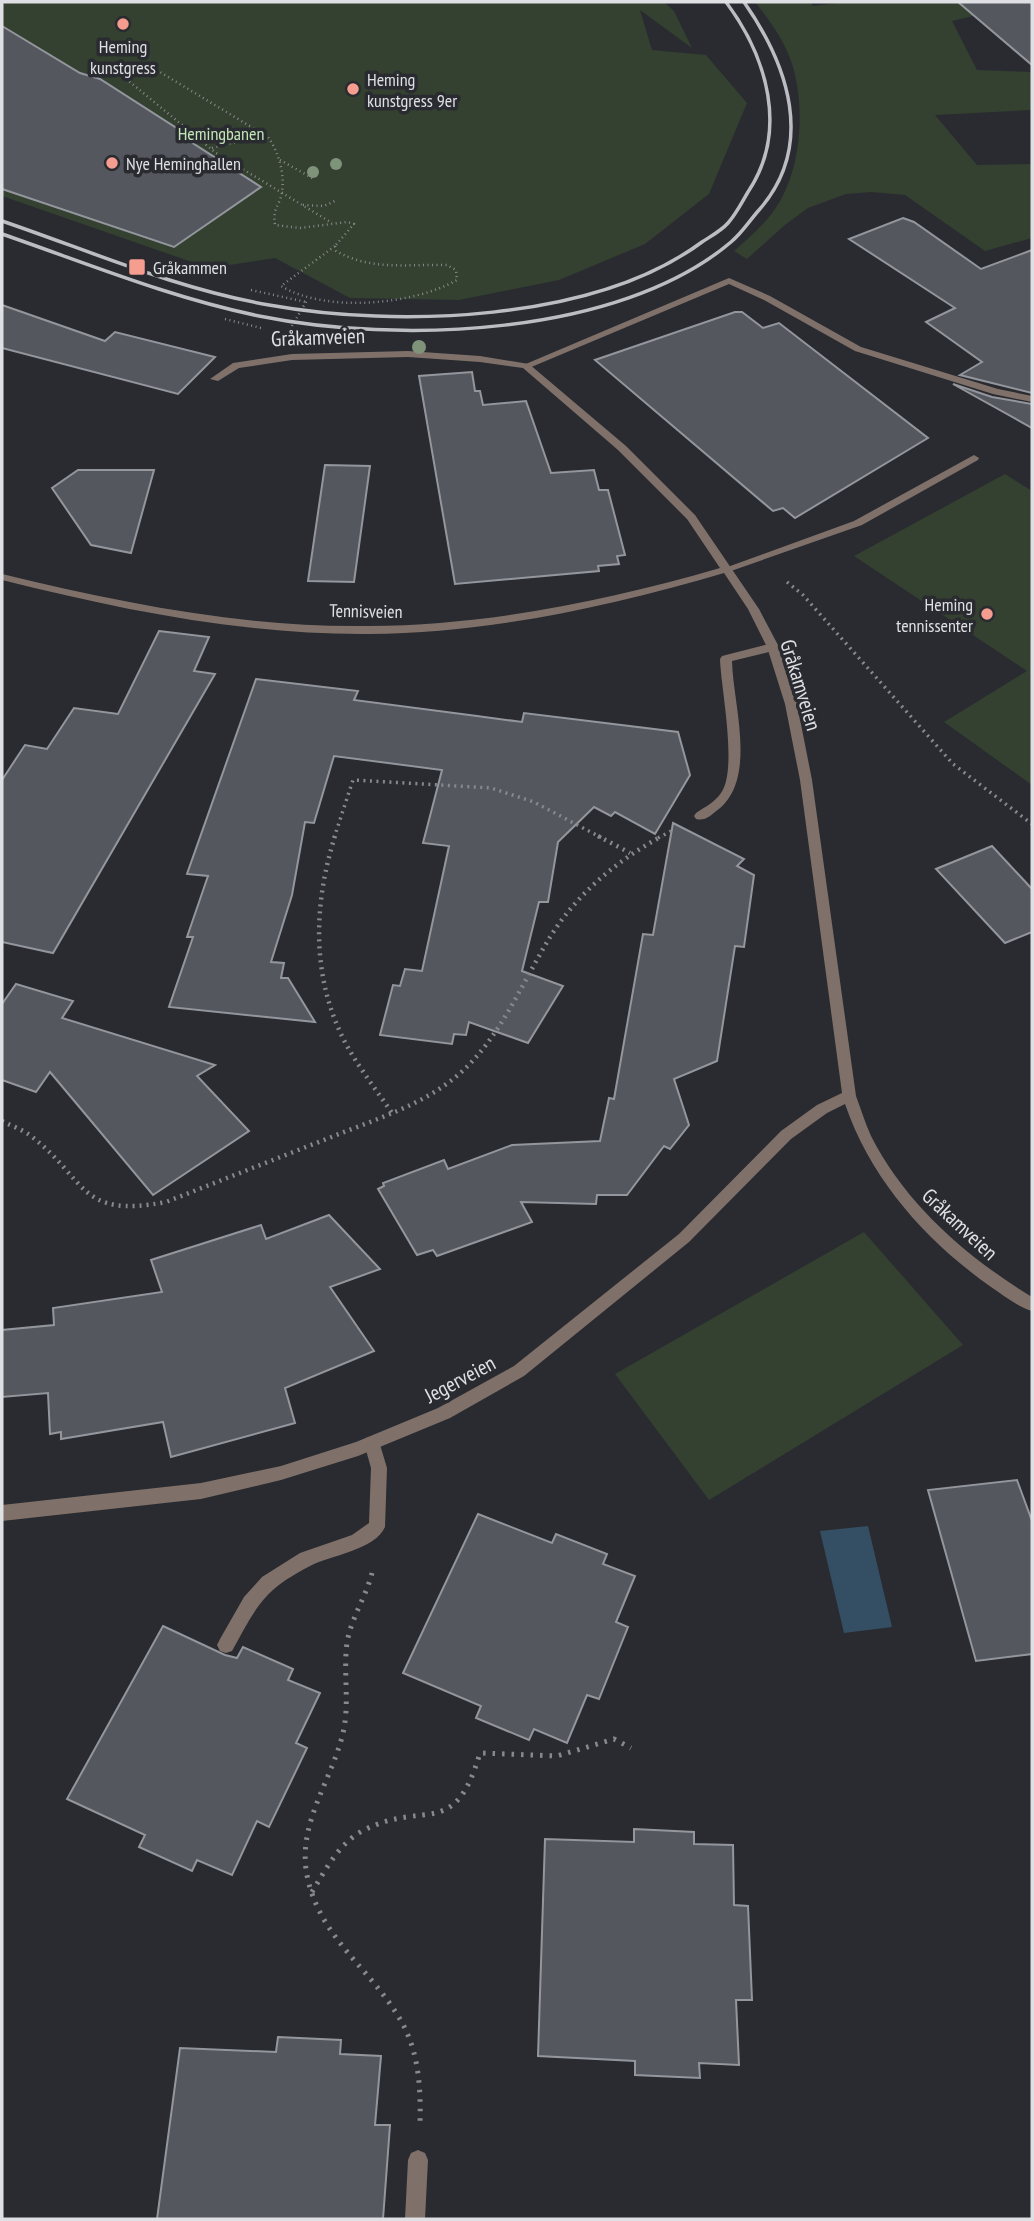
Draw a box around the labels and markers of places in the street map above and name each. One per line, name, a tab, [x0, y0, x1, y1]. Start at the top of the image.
marker: Heming kunstgress	[115, 16, 131, 32]
place label: Heming kunstgress	[90, 35, 156, 79]
place label: Heming kunstgress 9er	[367, 68, 457, 112]
marker: Heming kunstgress 9er	[345, 81, 361, 97]
place label: Nye Heminghallen	[126, 152, 241, 175]
marker: Nye Heminghallen	[104, 155, 120, 171]
place label: Gråkammen	[153, 256, 227, 279]
marker: Gråkammen	[127, 257, 147, 277]
place label: Heming tennissenter	[896, 593, 973, 637]
marker: Heming tennissenter	[979, 606, 995, 622]

